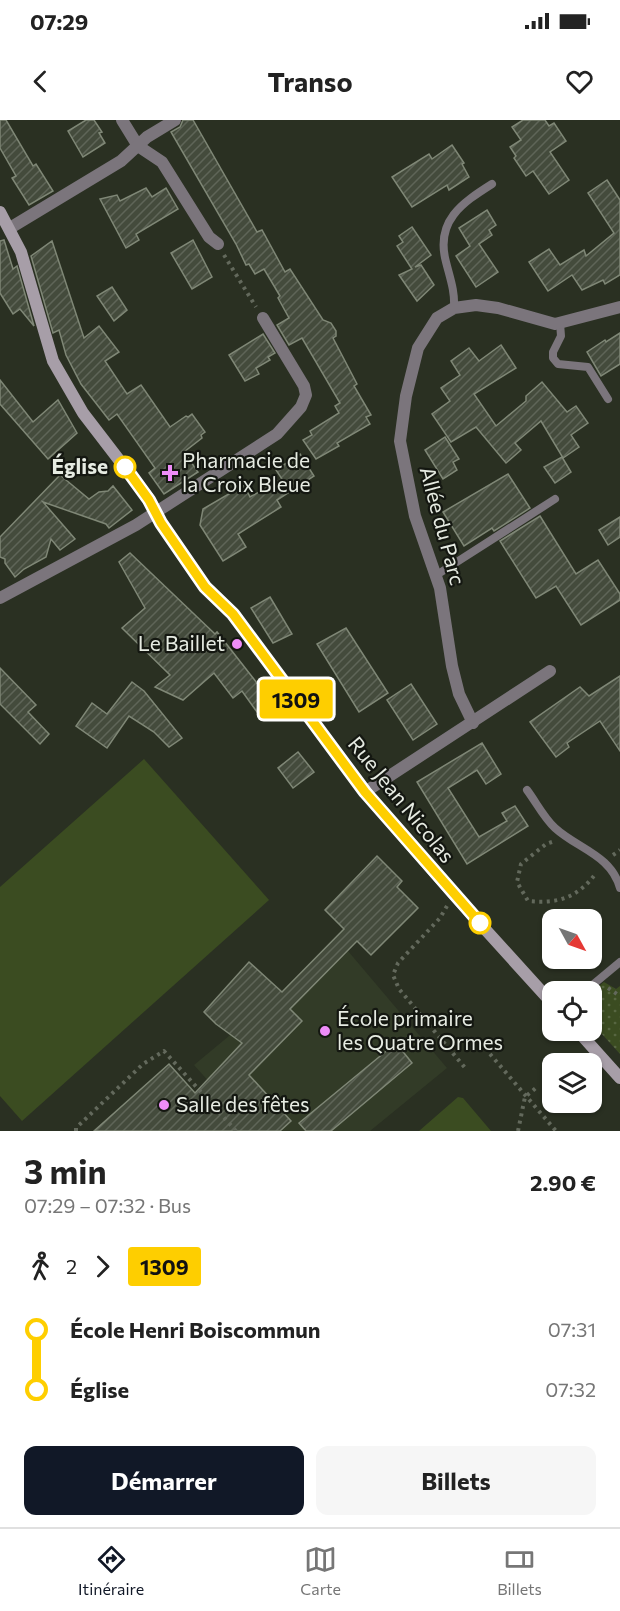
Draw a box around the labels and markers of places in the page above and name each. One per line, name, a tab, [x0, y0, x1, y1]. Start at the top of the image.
place label: Pharmacie de la Croix Bleue	[182, 447, 311, 496]
place label: Église	[52, 453, 108, 478]
marker: Église	[114, 456, 136, 478]
marker: Pharmacie de la Croix Bleue	[163, 466, 177, 480]
place label: Le Baillet	[138, 630, 225, 655]
marker: Le Baillet	[230, 637, 244, 651]
unlabelled marker	[469, 912, 491, 934]
place label: École primaire les Quatre Ormes	[337, 1005, 503, 1054]
marker: École primaire les Quatre Ormes	[318, 1024, 332, 1038]
place label: Salle des fêtes	[176, 1091, 310, 1116]
marker: Salle des fêtes	[157, 1098, 171, 1112]

